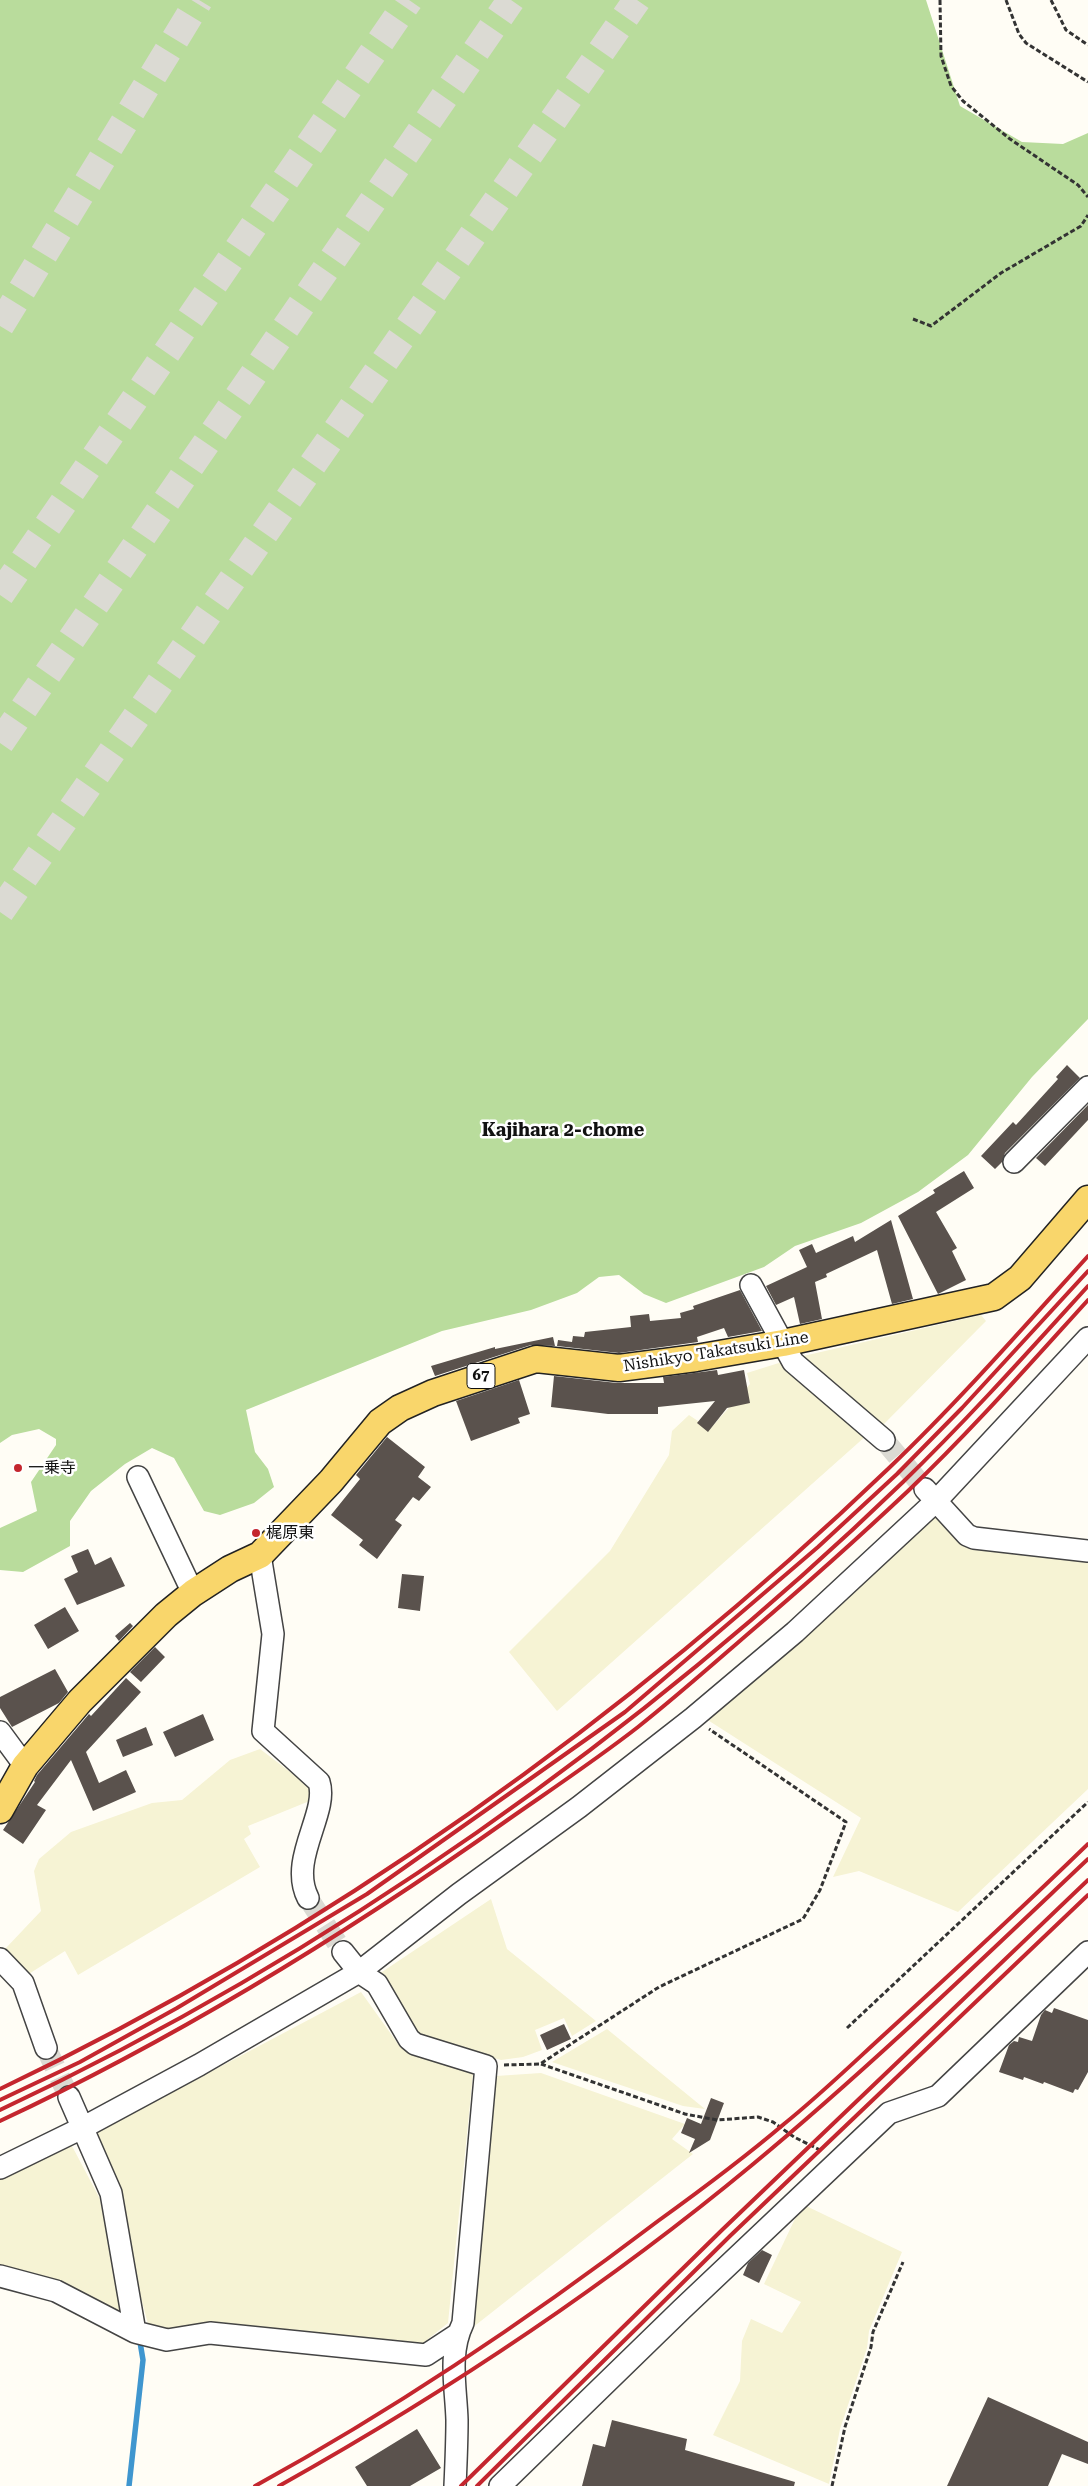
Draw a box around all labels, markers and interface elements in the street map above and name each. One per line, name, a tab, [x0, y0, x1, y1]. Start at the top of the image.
district label: Kajihara 2-chome	[482, 1120, 644, 1142]
street label: Nishikyo Takatsuki Line	[622, 1328, 810, 1376]
road number: 67	[467, 1364, 495, 1388]
place label: 一乗寺	[28, 1458, 76, 1478]
marker: 一乗寺	[12, 1462, 24, 1474]
place label: 梶原東	[266, 1523, 314, 1543]
marker: 梶原東	[250, 1527, 262, 1539]

